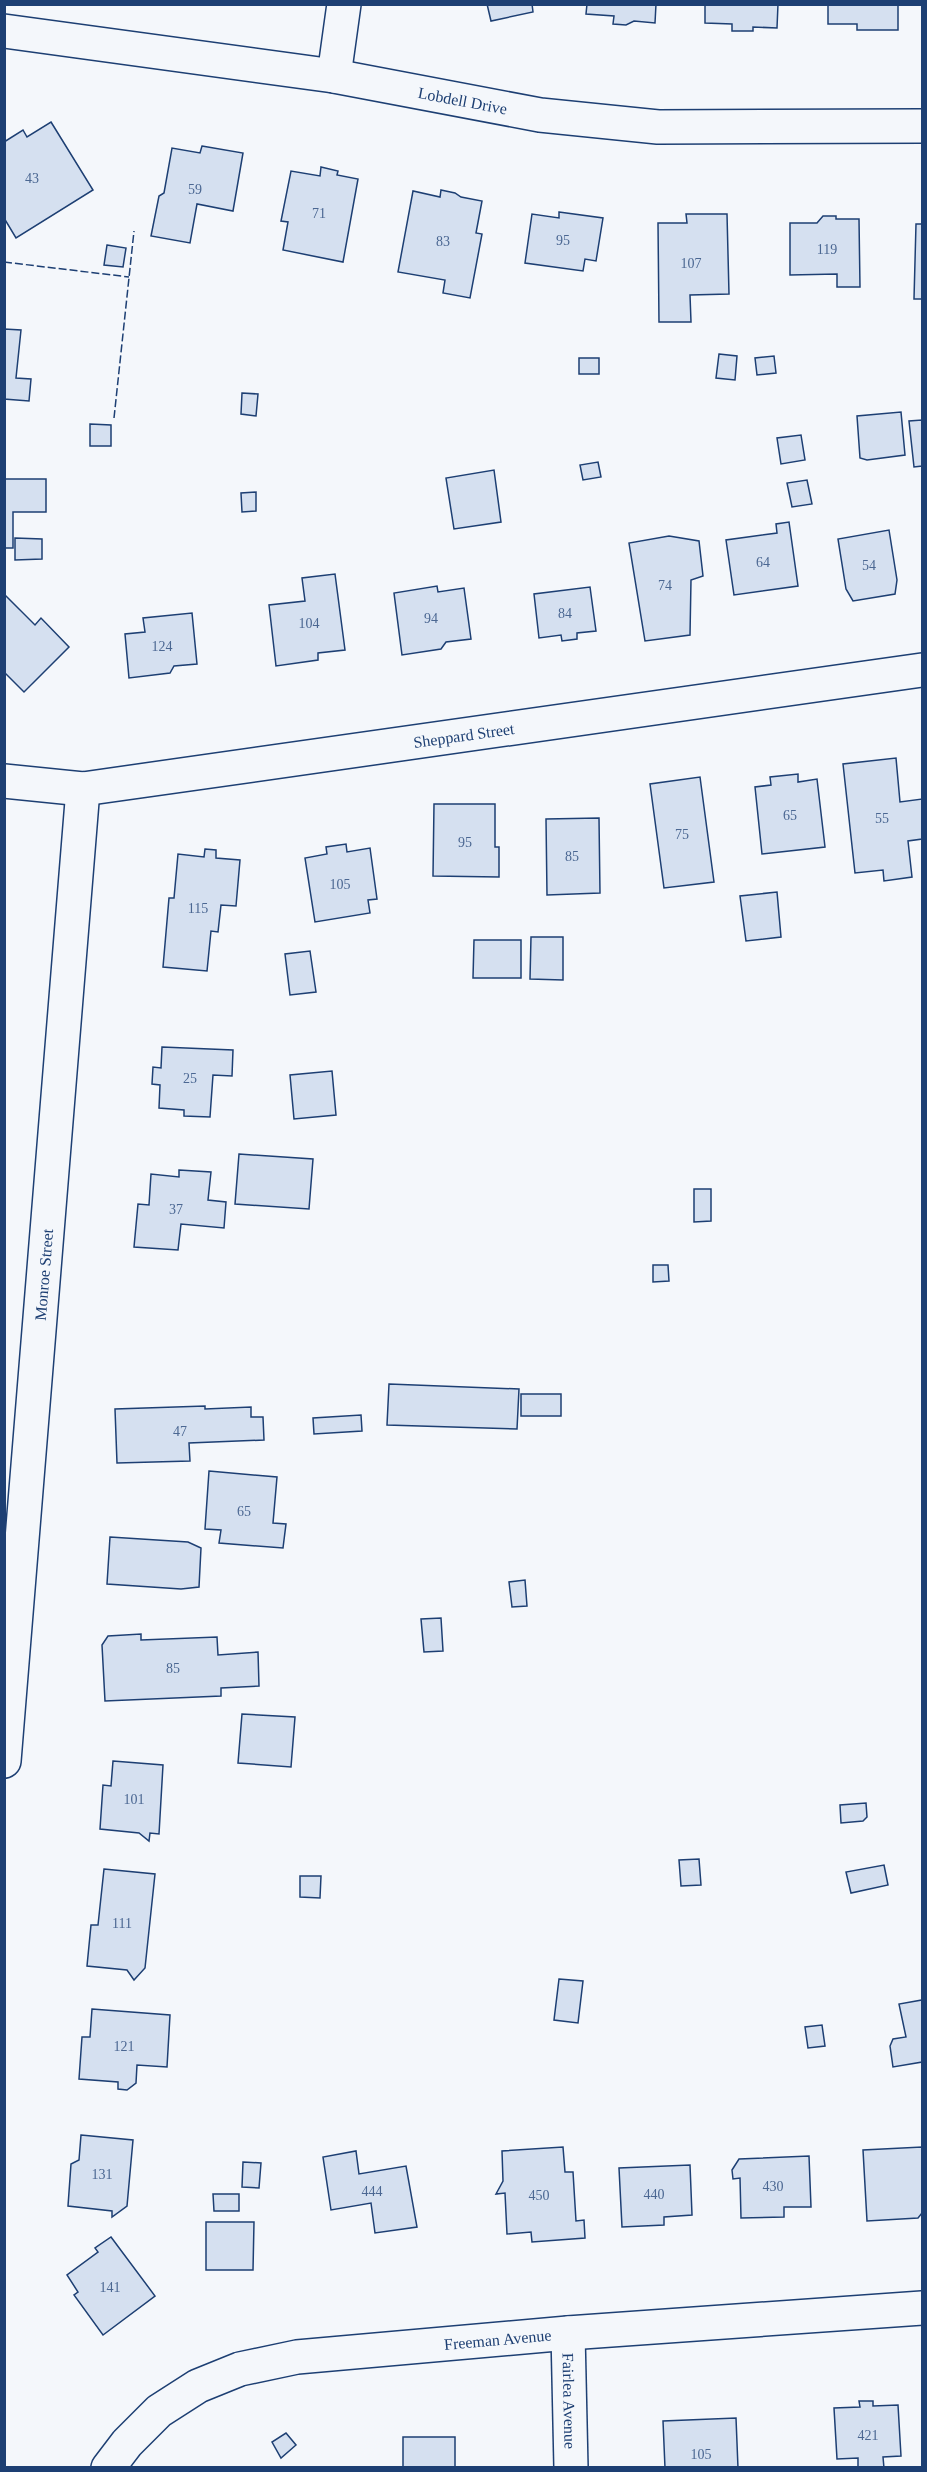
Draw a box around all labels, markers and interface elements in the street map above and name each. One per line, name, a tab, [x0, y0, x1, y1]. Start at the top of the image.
street label: Lobdell Drive	[417, 84, 508, 118]
house number: 43	[25, 171, 39, 186]
house number: 59	[188, 182, 202, 197]
house number: 71	[312, 206, 326, 221]
house number: 95	[556, 233, 570, 248]
house number: 83	[436, 234, 450, 249]
house number: 119	[817, 242, 837, 257]
house number: 107	[681, 256, 702, 271]
house number: 64	[756, 555, 770, 570]
house number: 54	[862, 558, 876, 573]
house number: 74	[658, 578, 672, 593]
house number: 84	[558, 606, 572, 621]
house number: 94	[424, 611, 438, 626]
house number: 104	[299, 616, 320, 631]
house number: 124	[152, 639, 173, 654]
street label: Sheppard Street	[412, 720, 516, 751]
house number: 65	[783, 808, 797, 823]
house number: 55	[875, 811, 889, 826]
house number: 75	[675, 827, 689, 842]
house number: 95	[458, 835, 472, 850]
house number: 85	[565, 849, 579, 864]
house number: 105	[330, 877, 351, 892]
house number: 115	[188, 901, 208, 916]
house number: 25	[183, 1071, 197, 1086]
house number: 37	[169, 1202, 183, 1217]
street label: Monroe Street	[32, 1228, 56, 1321]
house number: 47	[173, 1424, 187, 1439]
house number: 65	[237, 1504, 251, 1519]
house number: 85	[166, 1661, 180, 1676]
house number: 101	[124, 1792, 145, 1807]
house number: 111	[112, 1916, 132, 1931]
house number: 121	[114, 2039, 135, 2054]
house number: 131	[92, 2167, 113, 2182]
house number: 430	[763, 2179, 784, 2194]
house number: 444	[362, 2184, 383, 2199]
house number: 440	[644, 2187, 665, 2202]
house number: 450	[529, 2188, 550, 2203]
house number: 141	[100, 2280, 121, 2295]
street label: Freeman Avenue	[443, 2327, 552, 2353]
street label: Fairlea Avenue	[559, 2353, 579, 2449]
house number: 421	[858, 2428, 879, 2443]
house number: 105	[691, 2447, 712, 2462]

